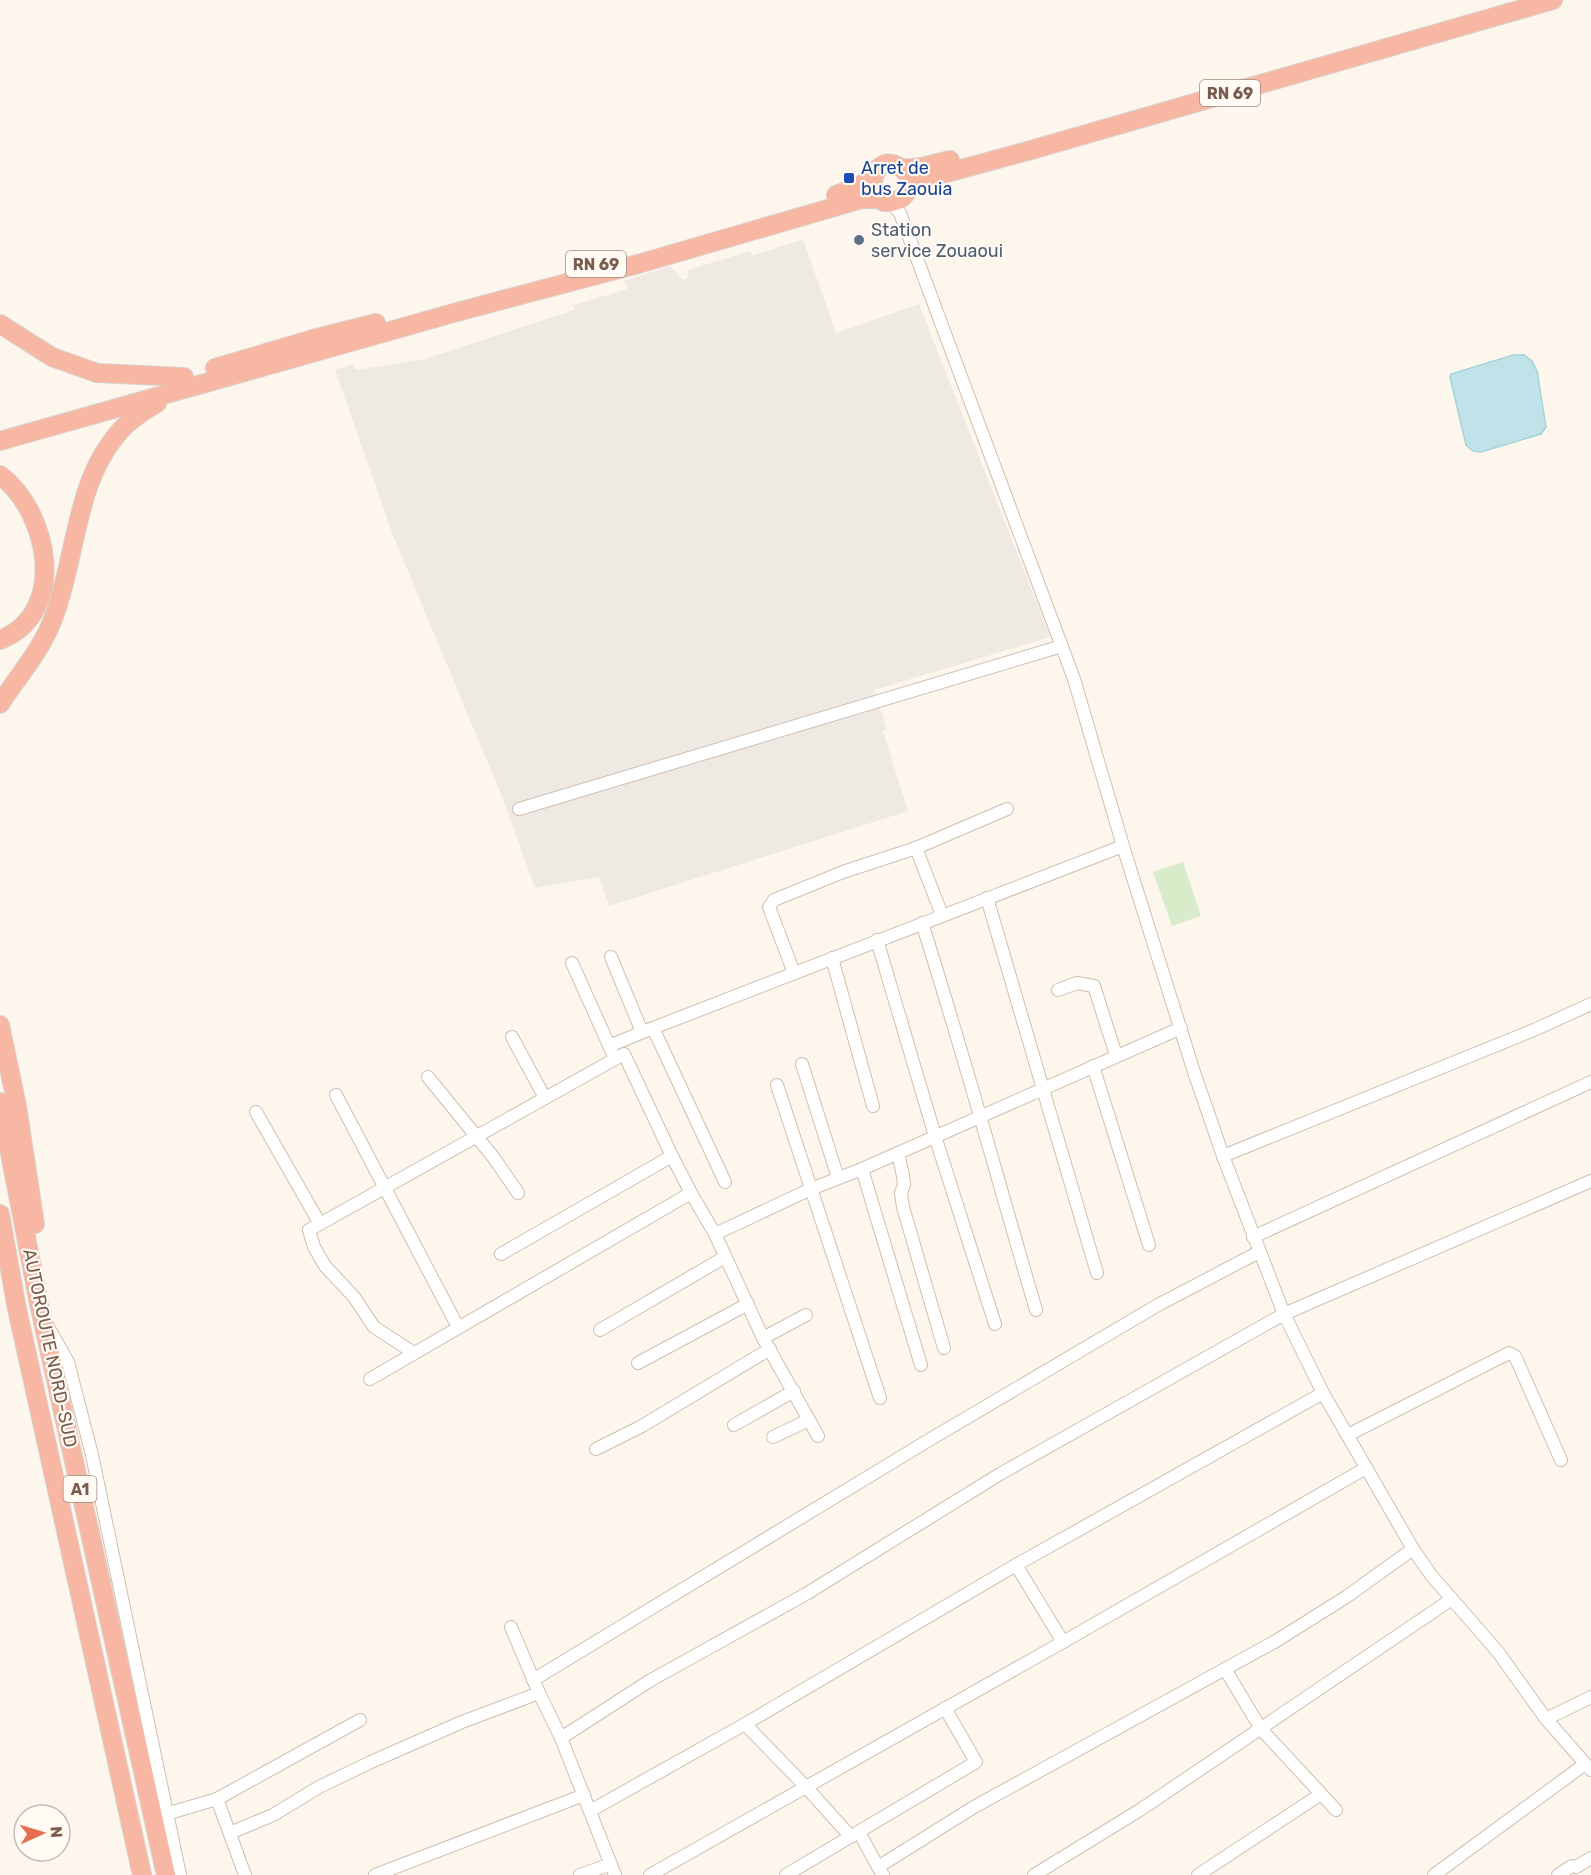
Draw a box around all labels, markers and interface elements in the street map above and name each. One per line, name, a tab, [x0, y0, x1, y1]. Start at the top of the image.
road number: RN 69	[1200, 80, 1260, 106]
place label: Arret de bus Zaouia	[861, 157, 952, 200]
marker: Arret de bus Zaouia	[842, 171, 856, 185]
place label: Station service Zouaoui	[871, 219, 1003, 262]
marker: Station service Zouaoui	[852, 233, 866, 247]
road number: RN 69	[566, 251, 626, 277]
street label: AUTOROUTE NORD-SUD	[18, 1247, 82, 1449]
road number: A1	[64, 1476, 97, 1502]
north arrow	[12, 1803, 72, 1863]
text: N	[47, 1826, 66, 1838]

